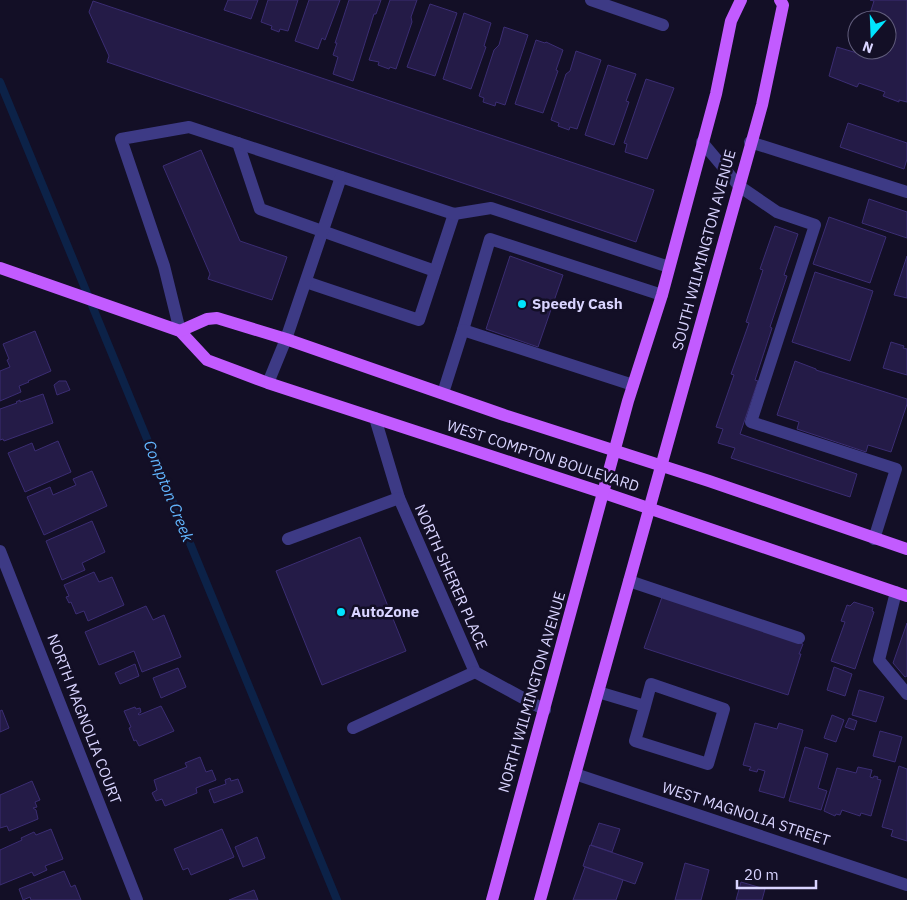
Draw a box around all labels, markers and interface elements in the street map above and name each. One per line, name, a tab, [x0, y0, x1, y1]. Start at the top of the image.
north arrow	[847, 10, 897, 60]
text: N	[860, 37, 875, 57]
street label: SOUTH WILMINGTON AVENUE	[668, 147, 740, 352]
place label: Speedy Cash	[532, 294, 623, 313]
marker: Speedy Cash	[516, 298, 528, 310]
street label: WEST COMPTON BOULEVARD	[444, 415, 642, 496]
water label: Compton Creek	[140, 437, 199, 545]
street label: NORTH SHERER PLACE	[411, 501, 492, 652]
street label: NORTH WILMINGTON AVENUE	[494, 589, 569, 795]
place label: AutoZone	[351, 602, 419, 621]
marker: AutoZone	[335, 606, 347, 618]
street label: NORTH MAGNOLIA COURT	[43, 631, 126, 807]
street label: WEST MAGNOLIA STREET	[660, 777, 833, 850]
scale bar	[737, 858, 816, 890]
text: 20 m	[744, 865, 779, 884]

